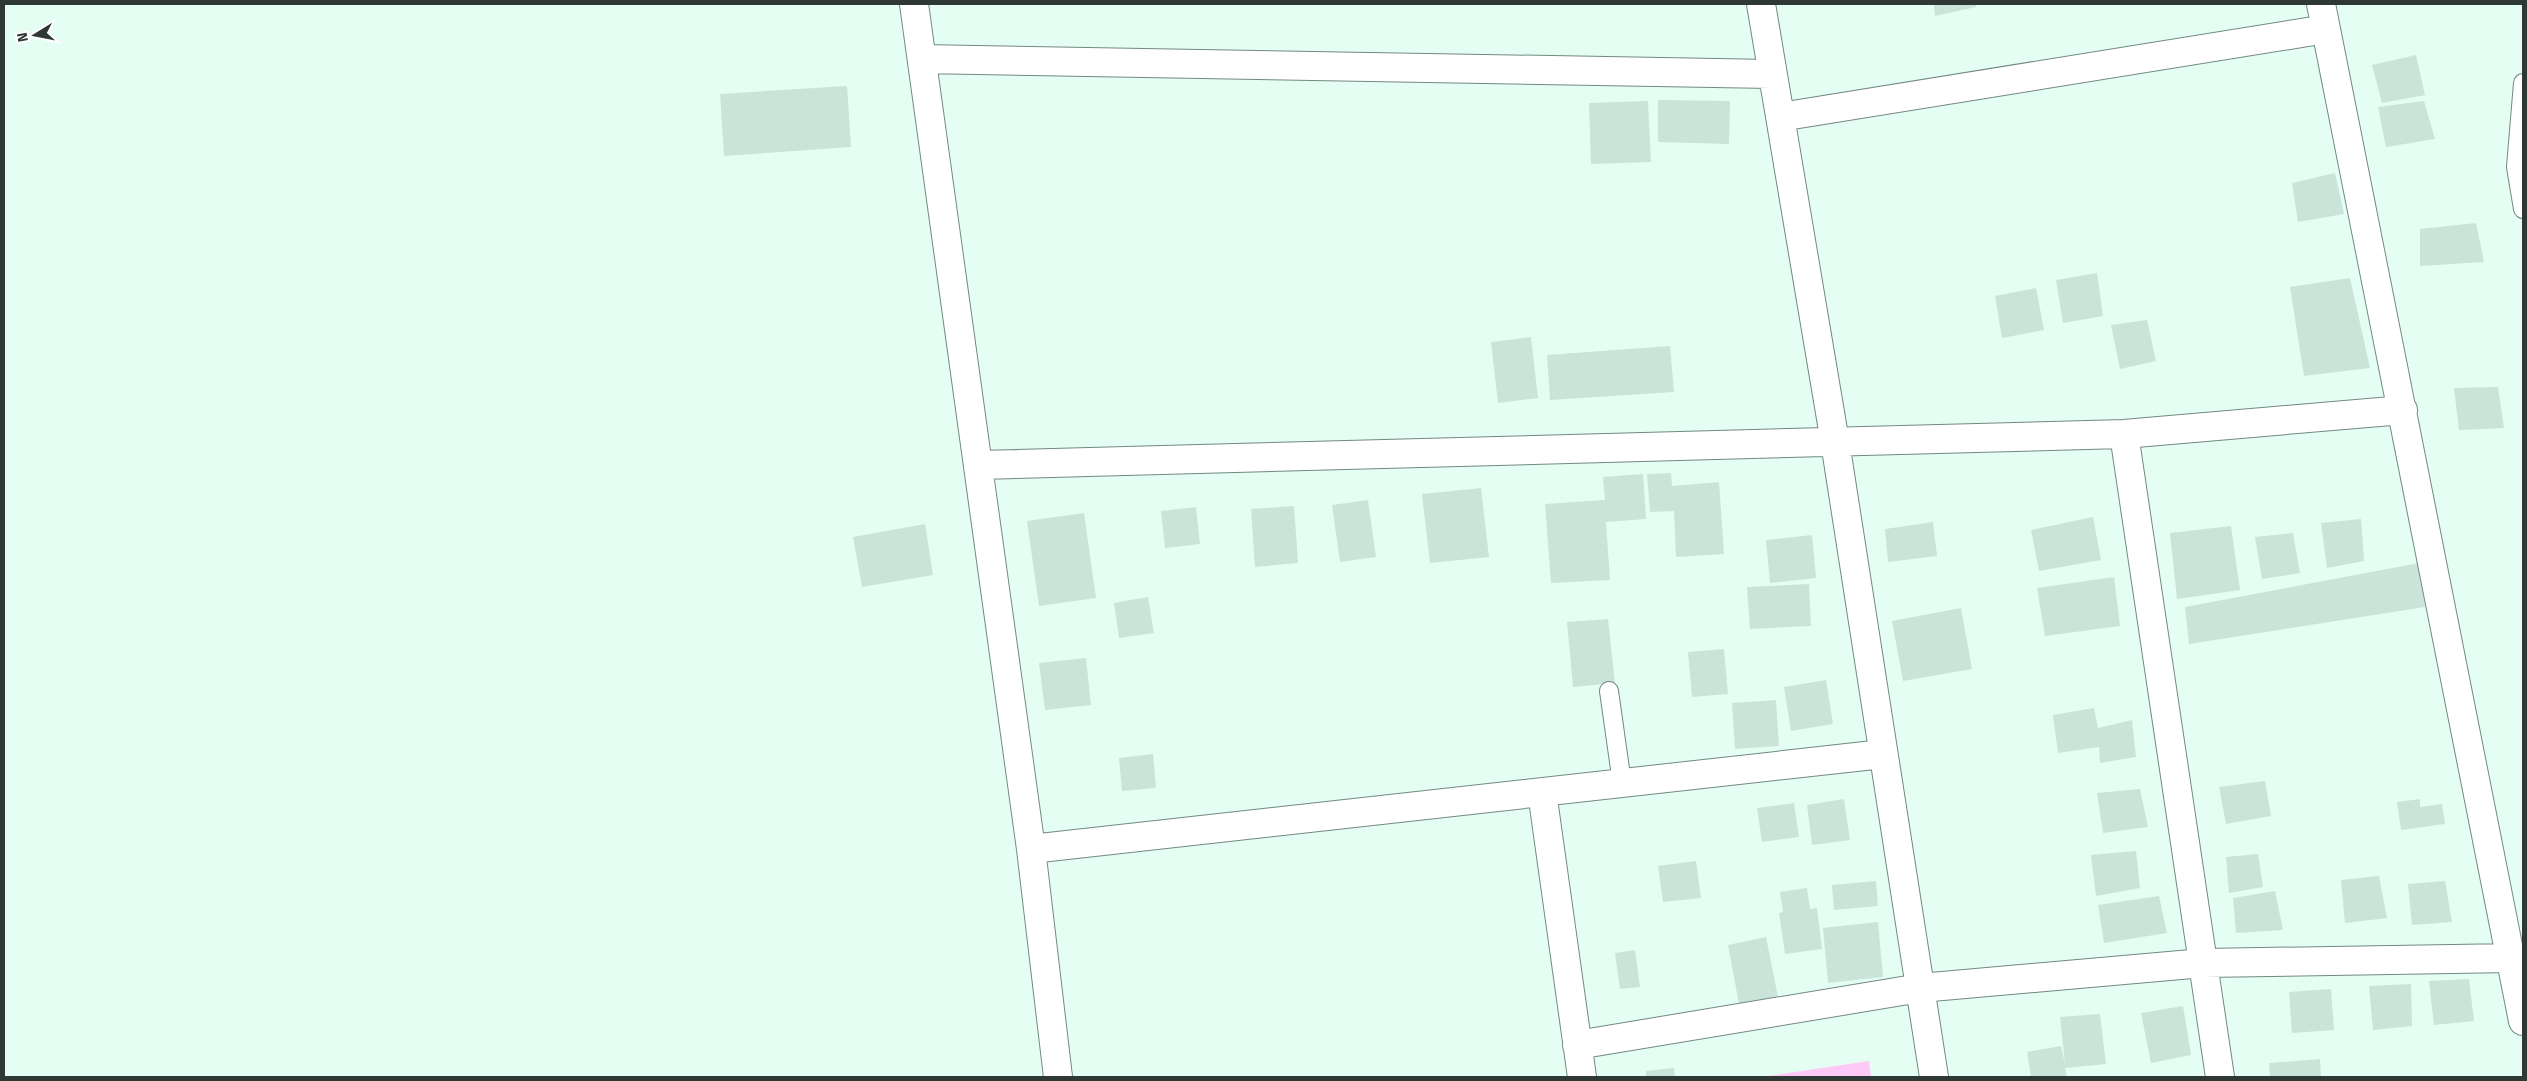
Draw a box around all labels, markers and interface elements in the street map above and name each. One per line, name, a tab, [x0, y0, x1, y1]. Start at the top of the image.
north arrow	[10, 10, 60, 60]
text: N	[14, 31, 32, 43]

